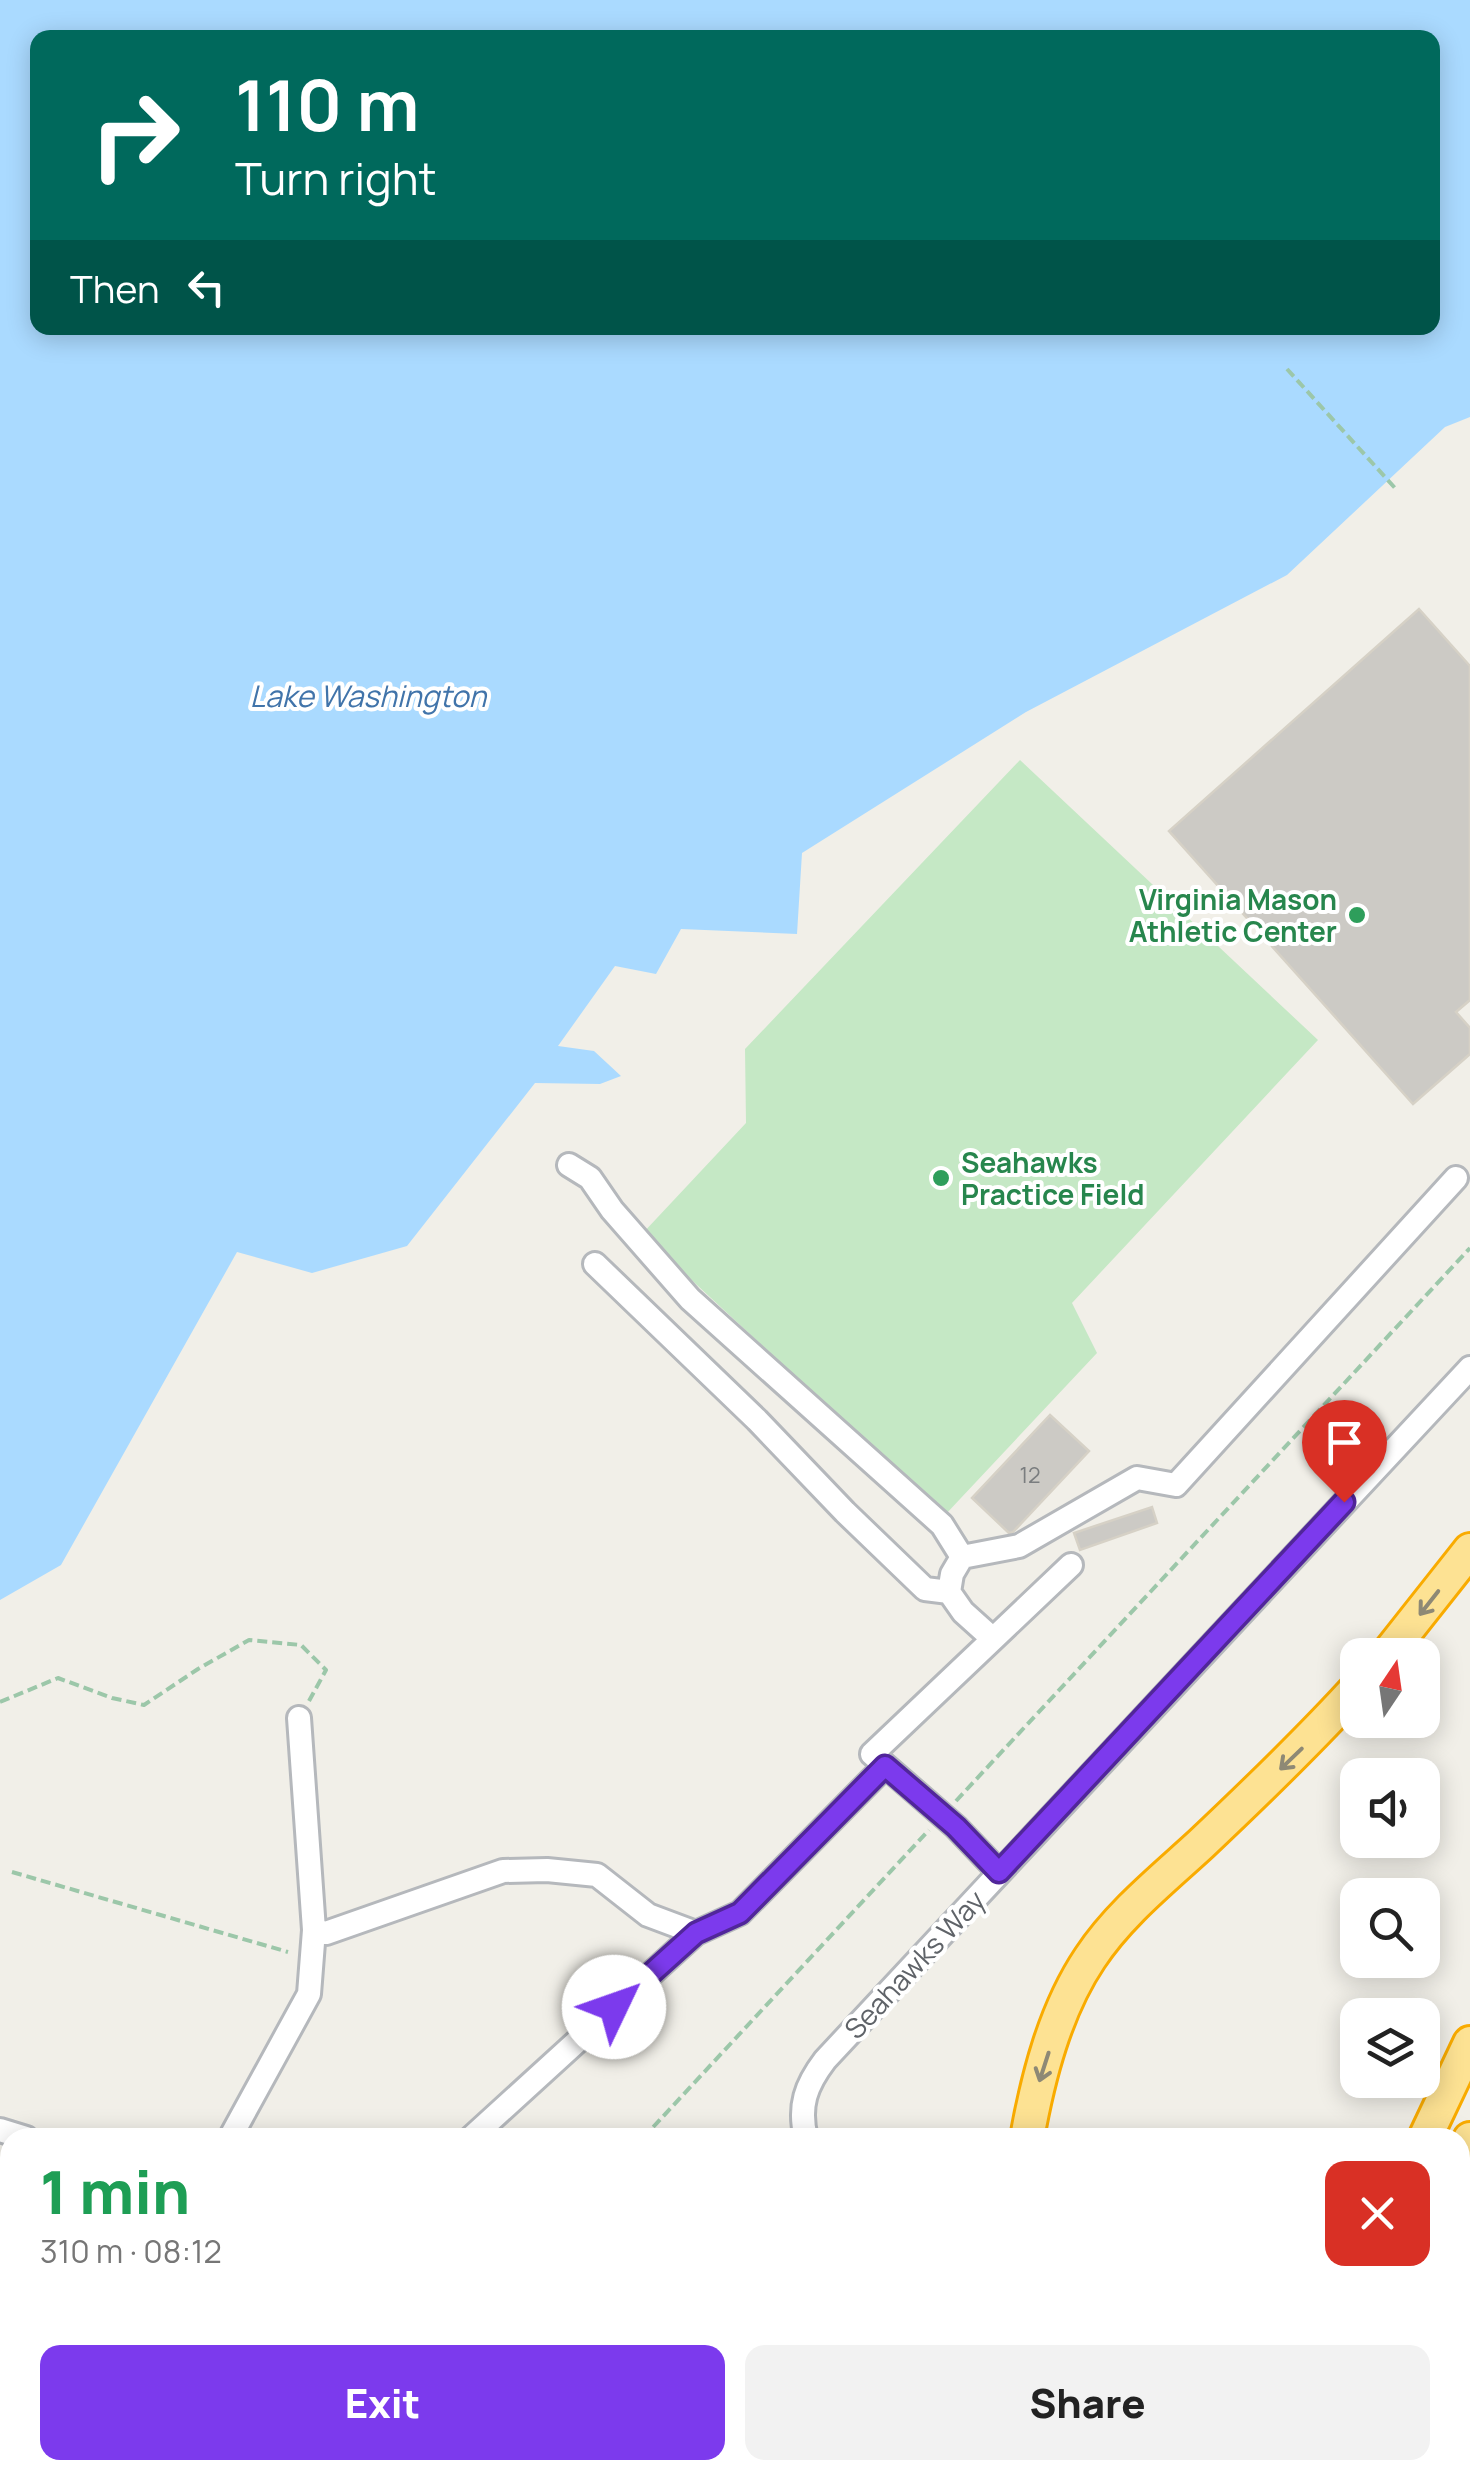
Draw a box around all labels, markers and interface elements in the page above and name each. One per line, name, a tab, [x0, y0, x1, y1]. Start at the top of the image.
text: 110 m	[235, 56, 419, 152]
icon: right	[70, 70, 200, 200]
text: Turn right	[235, 147, 436, 209]
icon: left	[179, 260, 234, 315]
text: Then	[70, 262, 159, 314]
water label: Lake Washington	[250, 675, 487, 716]
place label: Virginia Mason Athletic Center	[1129, 880, 1337, 950]
marker: Virginia Mason Athletic Center	[1346, 904, 1368, 926]
place label: Seahawks Practice Field	[961, 1143, 1145, 1213]
marker: Seahawks Practice Field	[930, 1167, 952, 1189]
pin	[1302, 1400, 1387, 1503]
icon: arrive	[1317, 1415, 1372, 1470]
house number: 12	[1019, 1460, 1041, 1490]
one-way arrow	[1418, 1589, 1440, 1615]
north arrow	[1340, 1638, 1440, 1738]
map controls	[1340, 1638, 1440, 2098]
one-way arrow	[1280, 1746, 1304, 1770]
button: sound	[1340, 1758, 1440, 1858]
button: search	[1340, 1878, 1440, 1978]
street label: Seahawks Way	[835, 1881, 993, 2047]
position arrow	[562, 1955, 666, 2059]
button: layers	[1340, 1998, 1440, 2098]
one-way arrow	[1033, 2051, 1051, 2082]
text: 1 min	[40, 2150, 190, 2232]
button: close	[1325, 2161, 1430, 2266]
text: 310 m · 08:12	[40, 2229, 222, 2273]
button: Exit	[40, 2345, 725, 2460]
button: Share	[745, 2345, 1430, 2460]

